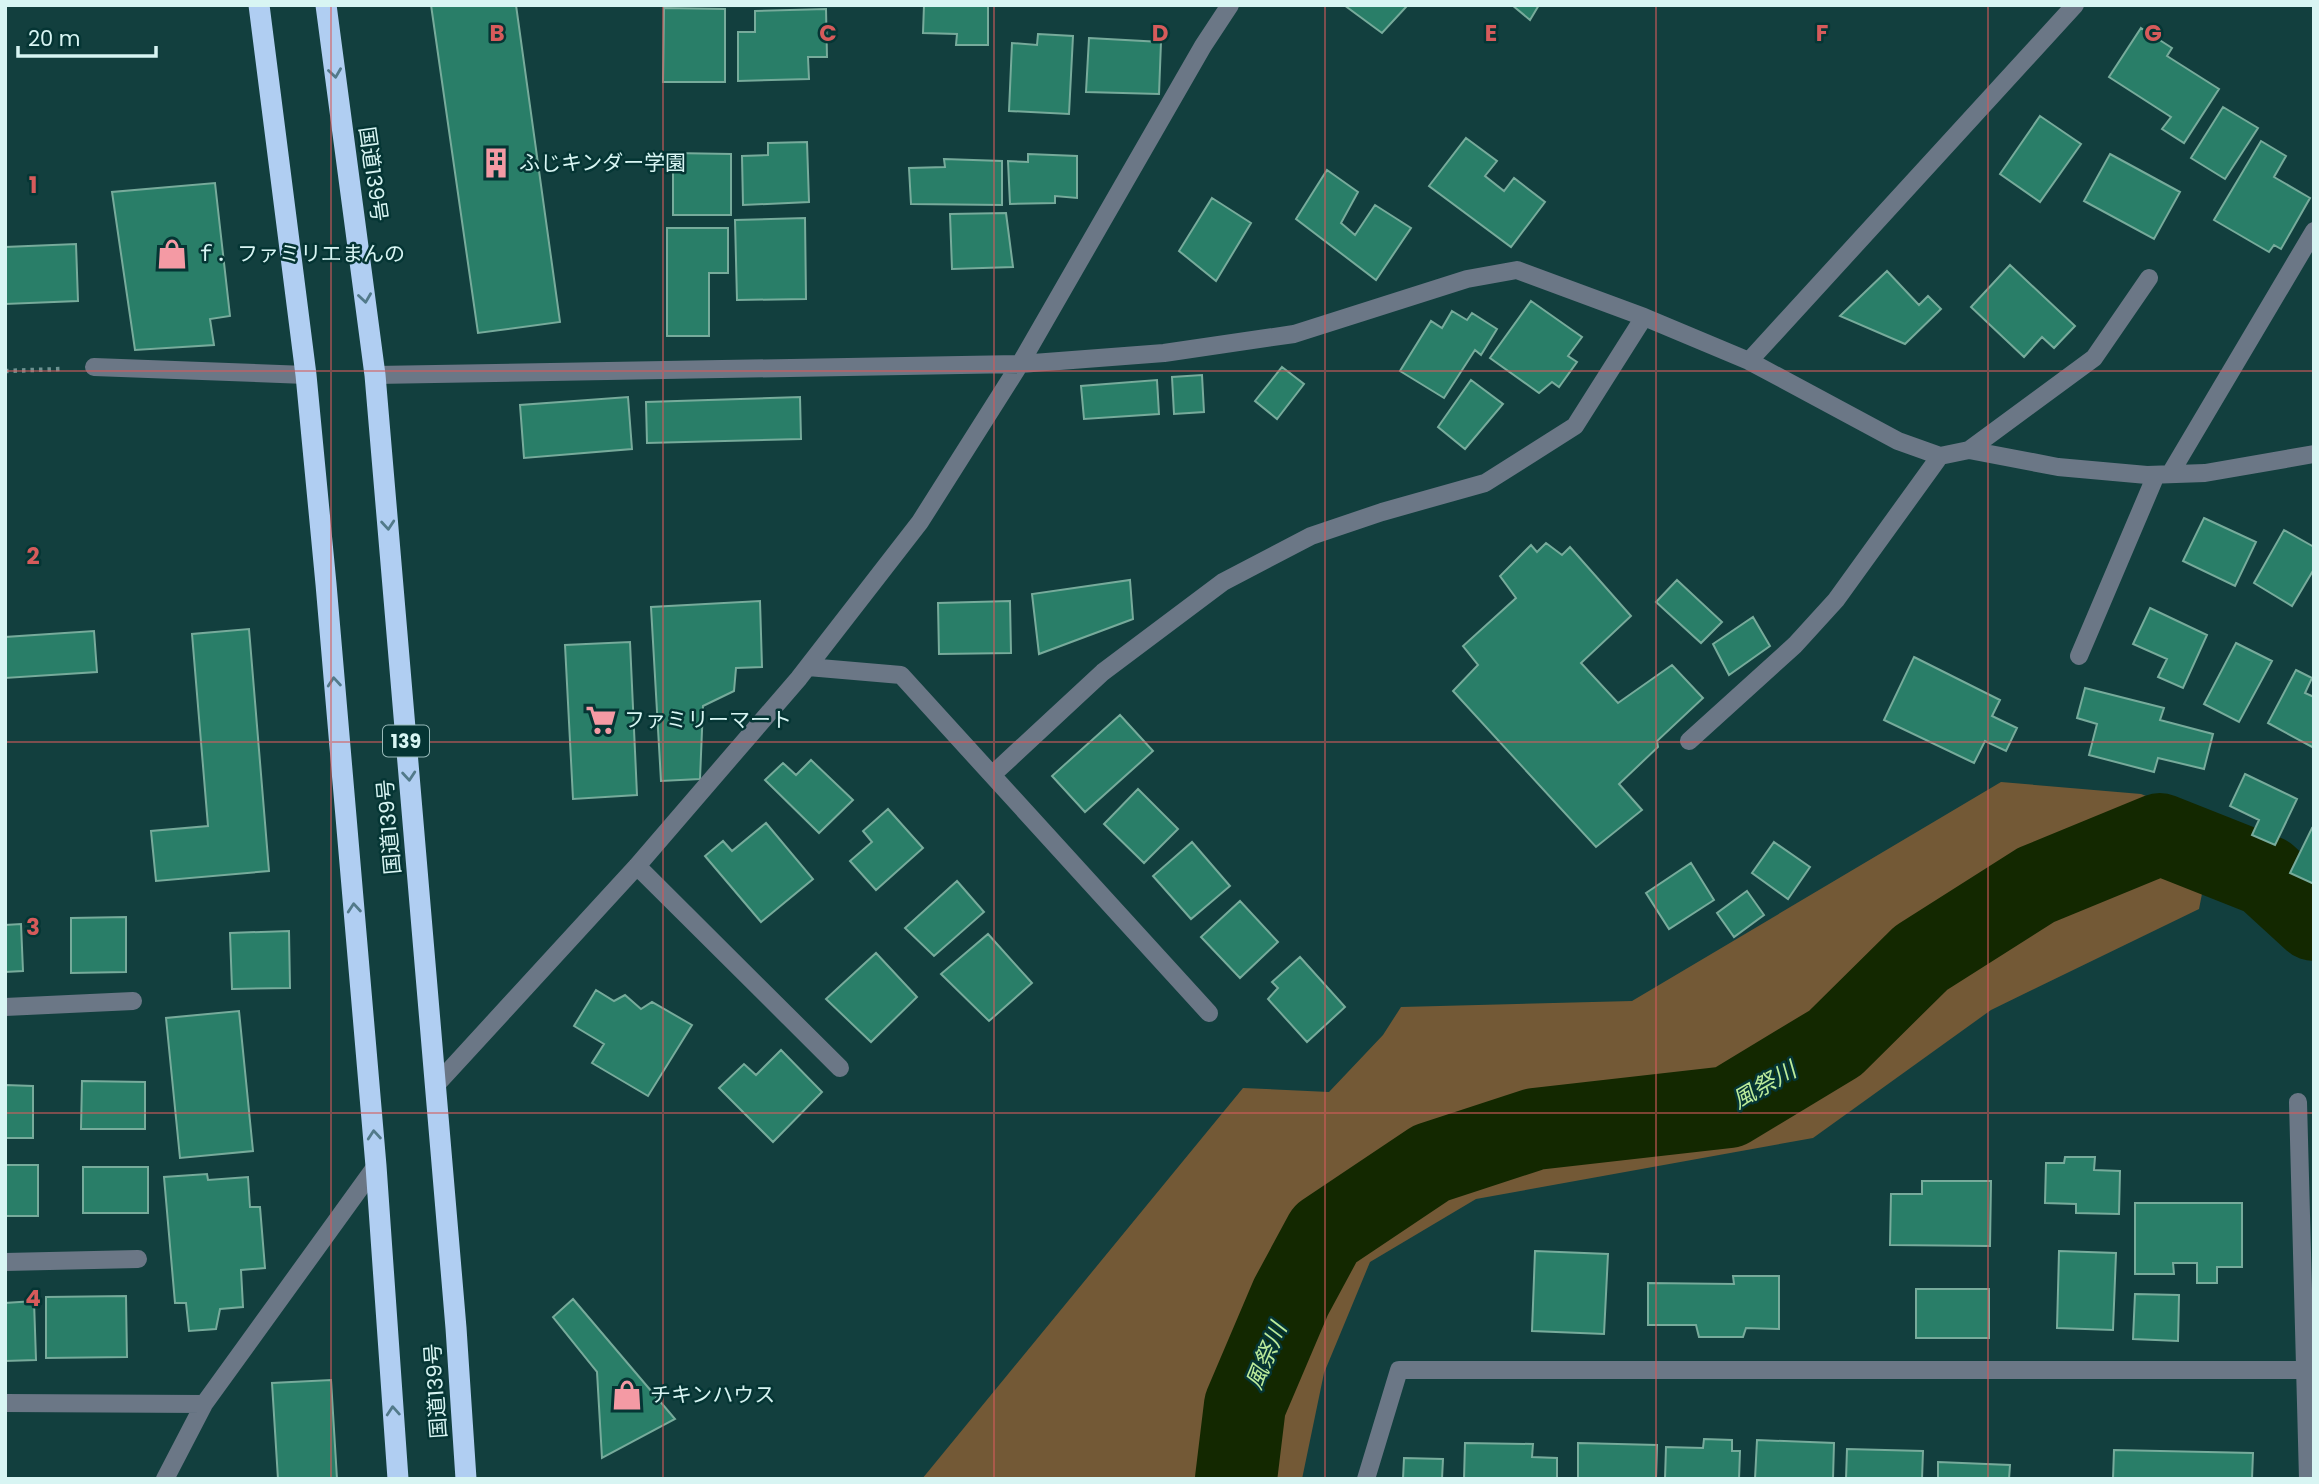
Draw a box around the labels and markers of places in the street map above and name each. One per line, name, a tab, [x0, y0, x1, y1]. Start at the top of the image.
building icon: ふじキンダー学園	[479, 146, 513, 180]
place label: ふじキンダー学園	[519, 148, 686, 177]
shop icon: ｆ．ファミリエまんの	[155, 237, 189, 271]
place label: ｆ．ファミリエまんの	[195, 239, 405, 268]
supermarket icon: ファミリーマート	[584, 703, 618, 737]
place label: ファミリーマート	[624, 705, 792, 734]
shop icon: チキンハウス	[610, 1378, 644, 1412]
place label: チキンハウス	[650, 1380, 775, 1409]

